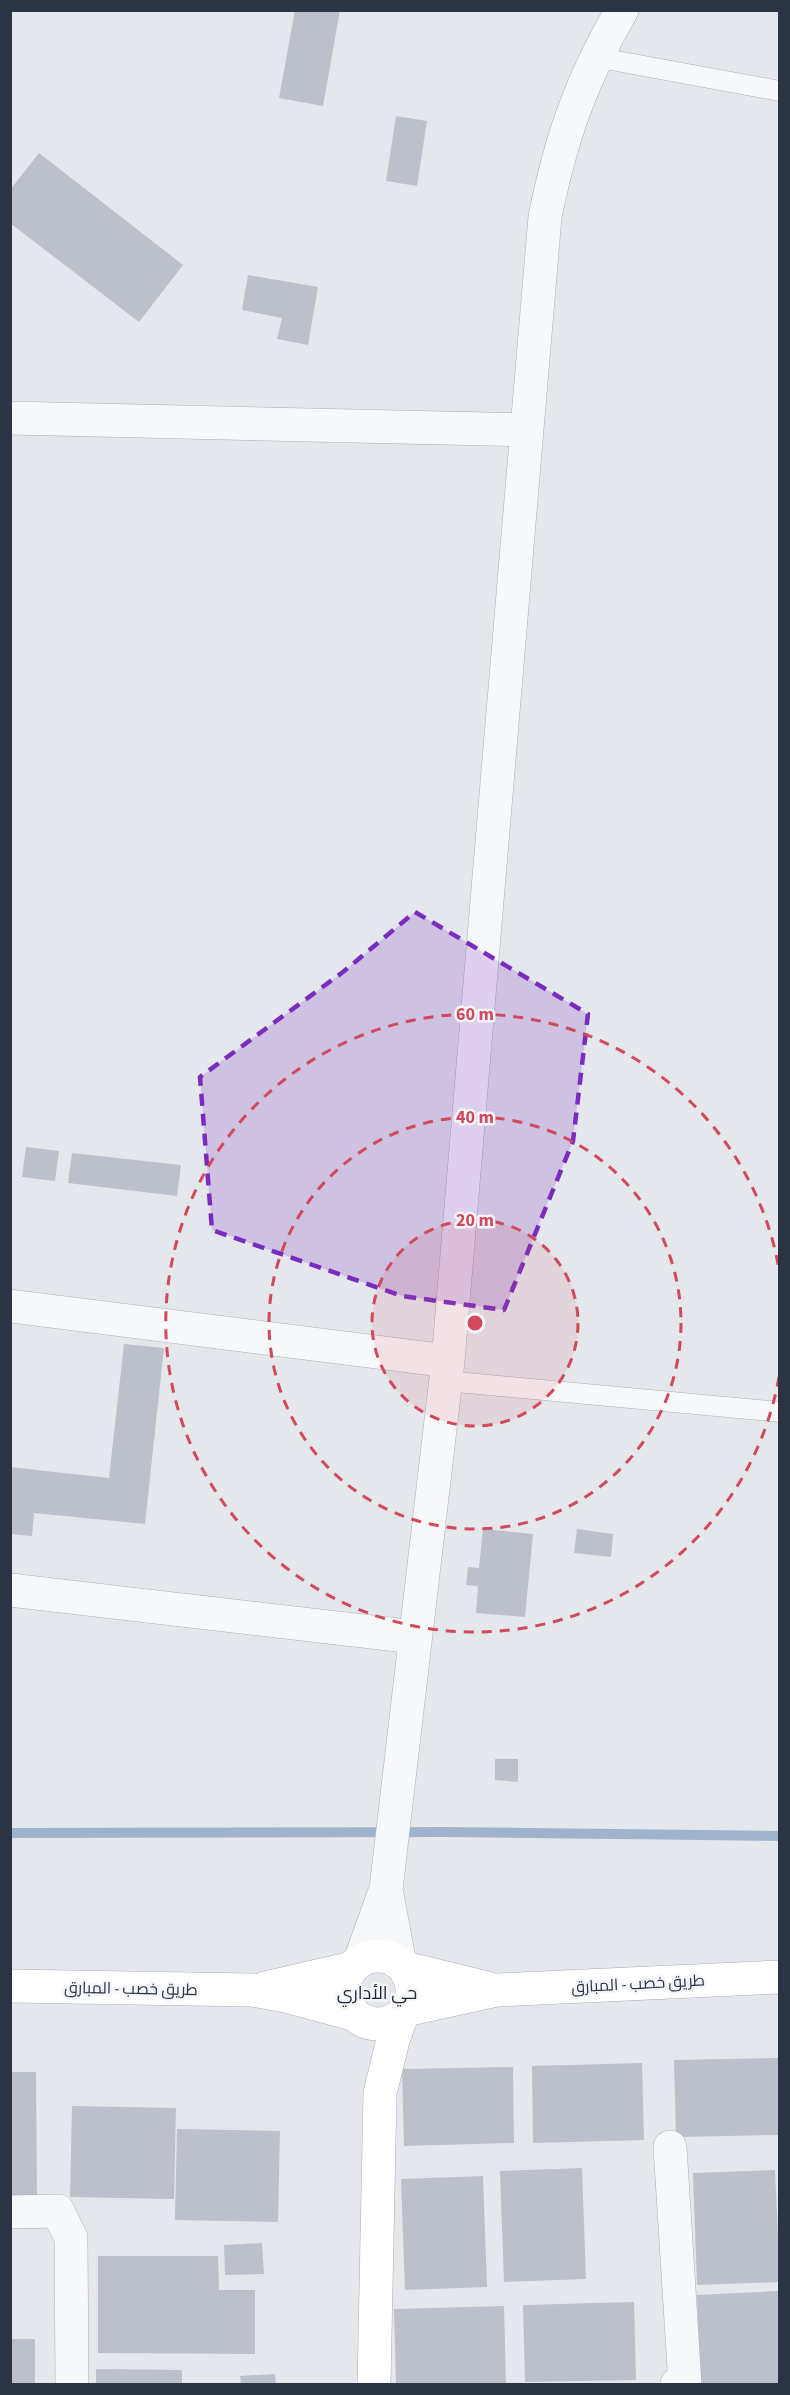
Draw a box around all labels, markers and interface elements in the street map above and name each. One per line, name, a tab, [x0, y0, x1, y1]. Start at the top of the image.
text: 60 m	[456, 1002, 494, 1027]
text: 40 m	[456, 1105, 494, 1130]
text: 20 m	[456, 1208, 494, 1233]
centre of rings	[465, 1313, 485, 1333]
street label: طريق خصب - المبارق	[571, 1970, 705, 1998]
street label: طريق خصب - المبارق	[64, 1977, 198, 2001]
district label: حي الأداري	[337, 1981, 417, 2007]

